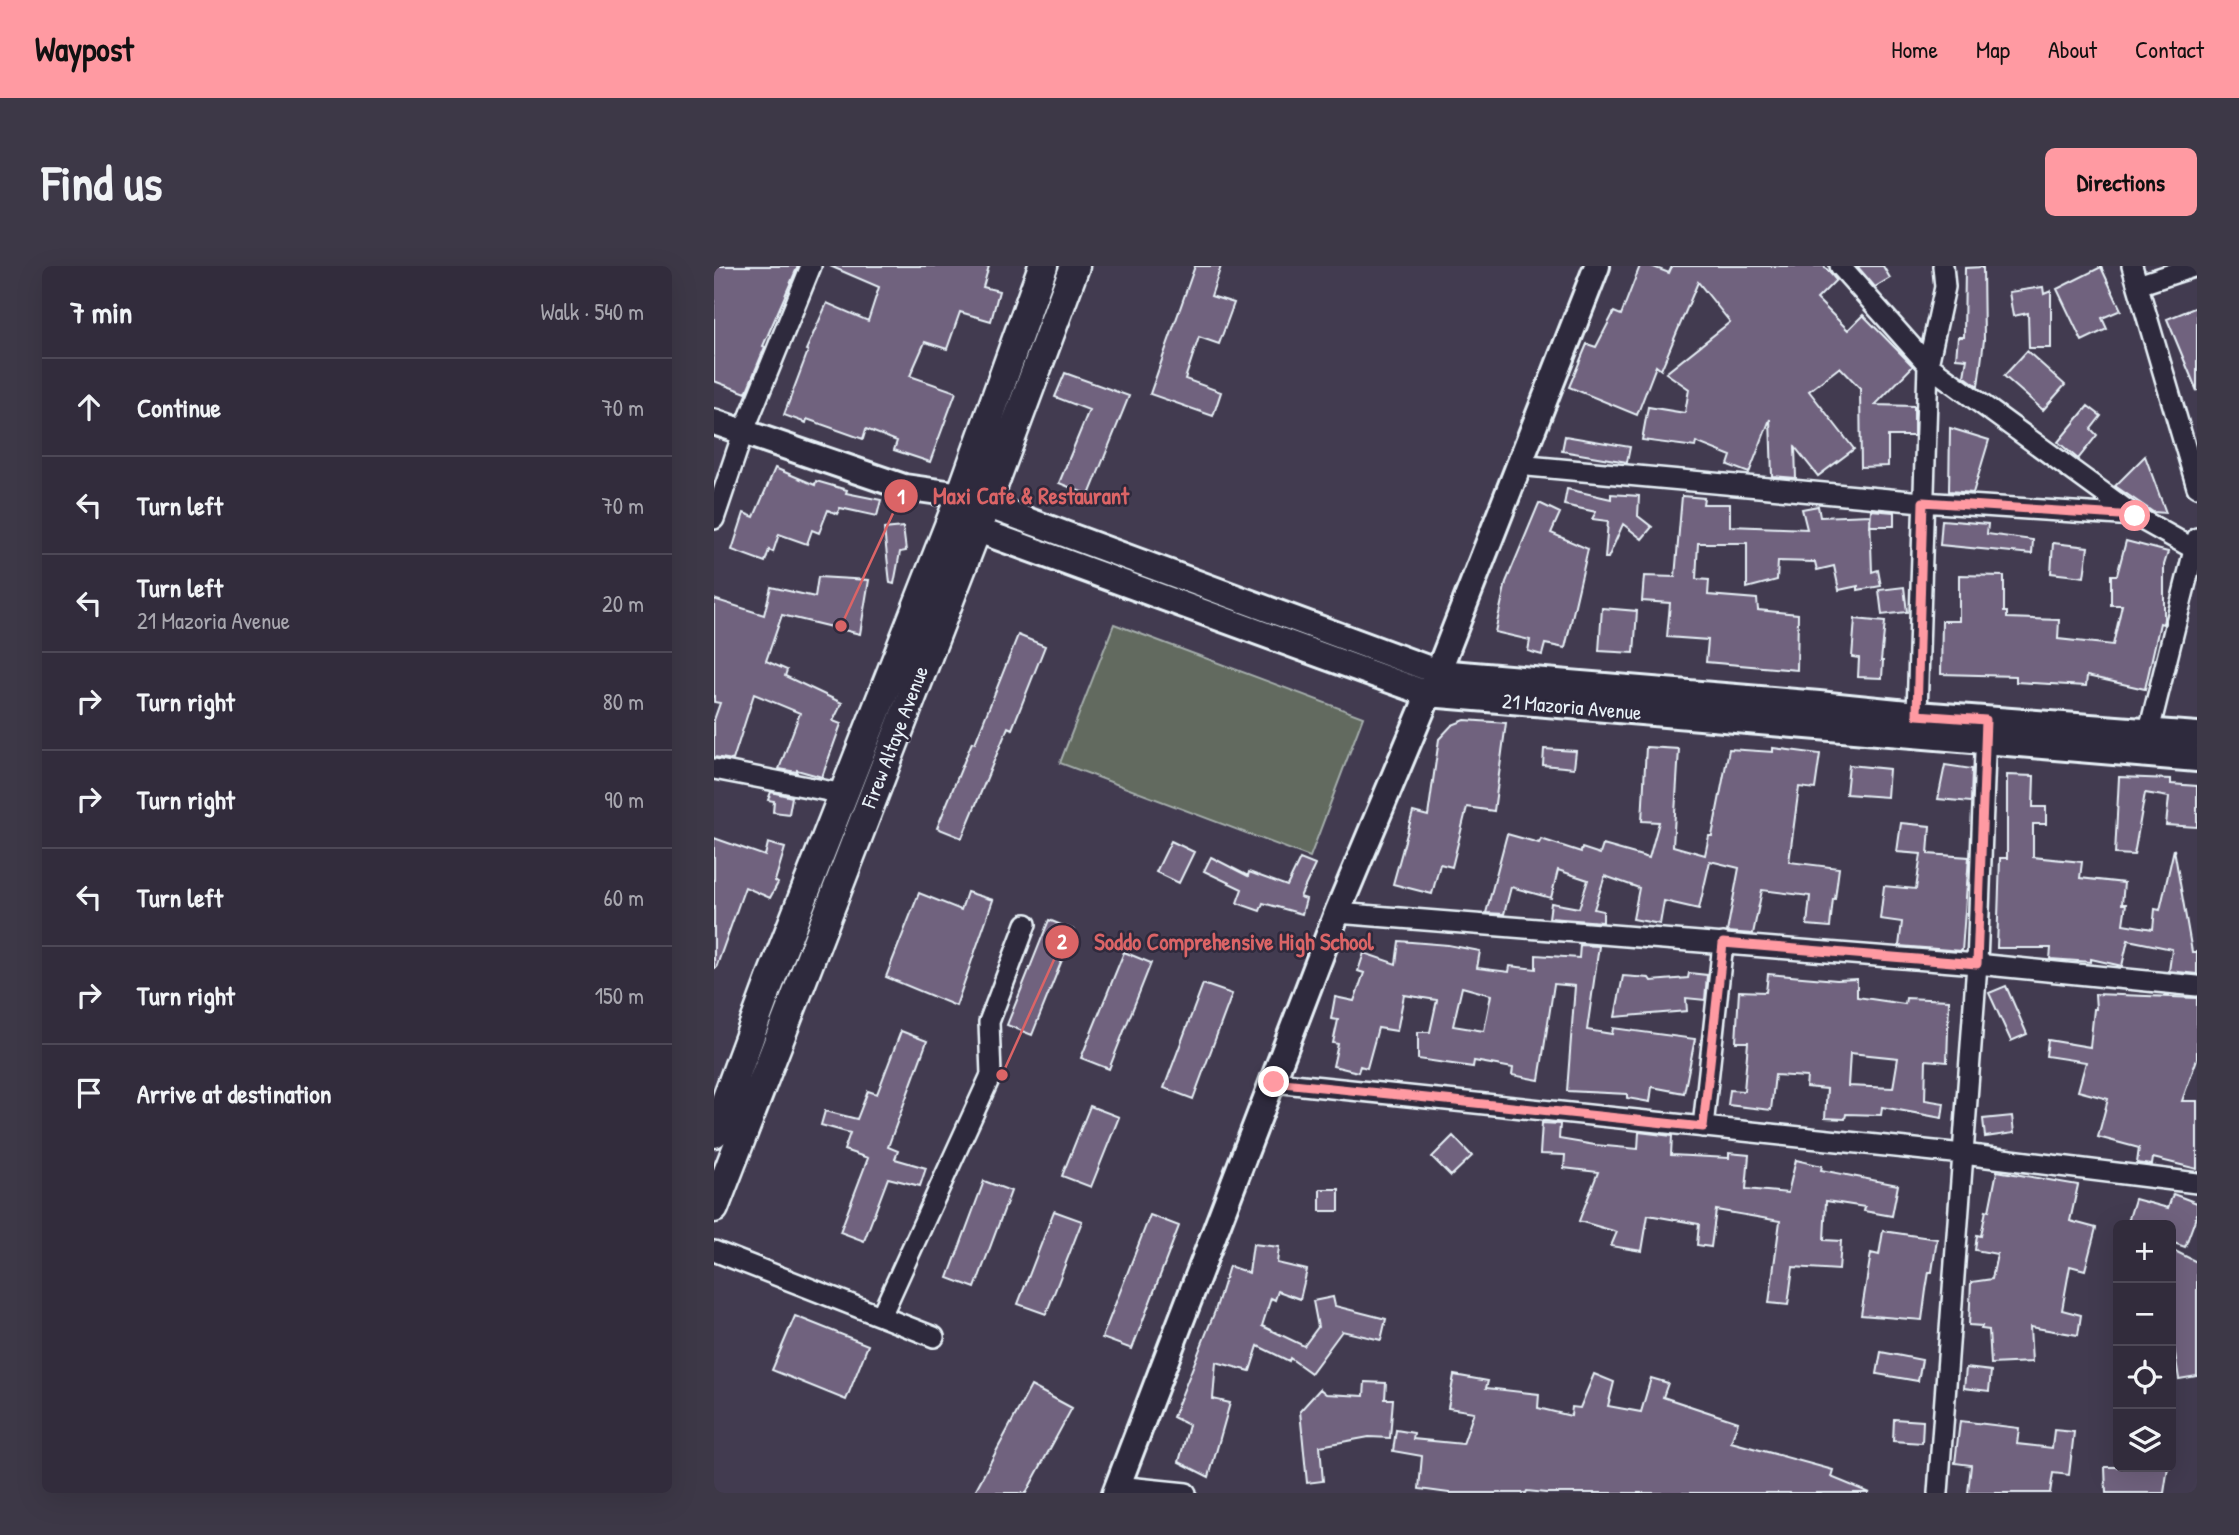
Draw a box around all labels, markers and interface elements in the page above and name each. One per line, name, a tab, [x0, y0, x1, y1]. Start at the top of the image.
text: Waypost	[35, 27, 134, 71]
text: Home	[1891, 33, 1938, 65]
text: Map	[1976, 33, 2010, 65]
text: About	[2048, 33, 2097, 65]
text: Contact	[2135, 33, 2204, 65]
button: Directions	[2045, 148, 2197, 216]
text: Find us	[42, 149, 162, 215]
text: 7 min	[70, 292, 132, 332]
text: Walk · 540 m	[540, 296, 644, 327]
icon: ahead	[70, 388, 108, 426]
text: Continue	[137, 390, 221, 425]
text: 70 m	[601, 392, 644, 423]
callout: Maxi Cafe & Restaurant	[884, 474, 1143, 518]
text: Maxi Cafe & Restaurant	[933, 480, 1130, 511]
text: 1	[897, 482, 905, 511]
icon: left	[70, 486, 108, 524]
text: Turn left	[137, 488, 223, 523]
text: 70 m	[601, 490, 644, 521]
route start	[2119, 500, 2150, 531]
text: Turn left	[137, 570, 223, 605]
icon: left	[70, 584, 108, 622]
text: 20 m	[602, 588, 644, 619]
text: 21 Mazoria Avenue	[137, 605, 290, 636]
street label: Firew Altaye Avenue	[854, 662, 935, 813]
icon: right	[70, 682, 108, 720]
text: Turn right	[137, 684, 235, 719]
text: 80 m	[603, 686, 644, 717]
street label: 21 Mazoria Avenue	[1501, 686, 1643, 727]
icon: right	[70, 780, 108, 818]
text: Turn right	[137, 782, 235, 817]
text: 90 m	[604, 784, 644, 815]
icon: left	[70, 878, 108, 916]
text: Turn left	[137, 880, 223, 915]
text: 60 m	[604, 882, 644, 913]
callout: Soddo Comprehensive High School	[1045, 920, 1387, 964]
text: Soddo Comprehensive High School	[1094, 926, 1375, 958]
text: 2	[1057, 927, 1067, 956]
icon: right	[70, 976, 108, 1014]
text: Turn right	[137, 978, 235, 1013]
text: 150 m	[595, 980, 644, 1011]
route end	[1258, 1066, 1289, 1097]
icon: arrive	[70, 1074, 108, 1112]
text: Arrive at destination	[137, 1076, 332, 1111]
map controls	[2113, 1220, 2176, 1472]
button: +	[2113, 1220, 2176, 1283]
button: −	[2113, 1283, 2176, 1346]
button: locate	[2113, 1346, 2176, 1409]
button: layers	[2113, 1409, 2176, 1472]

